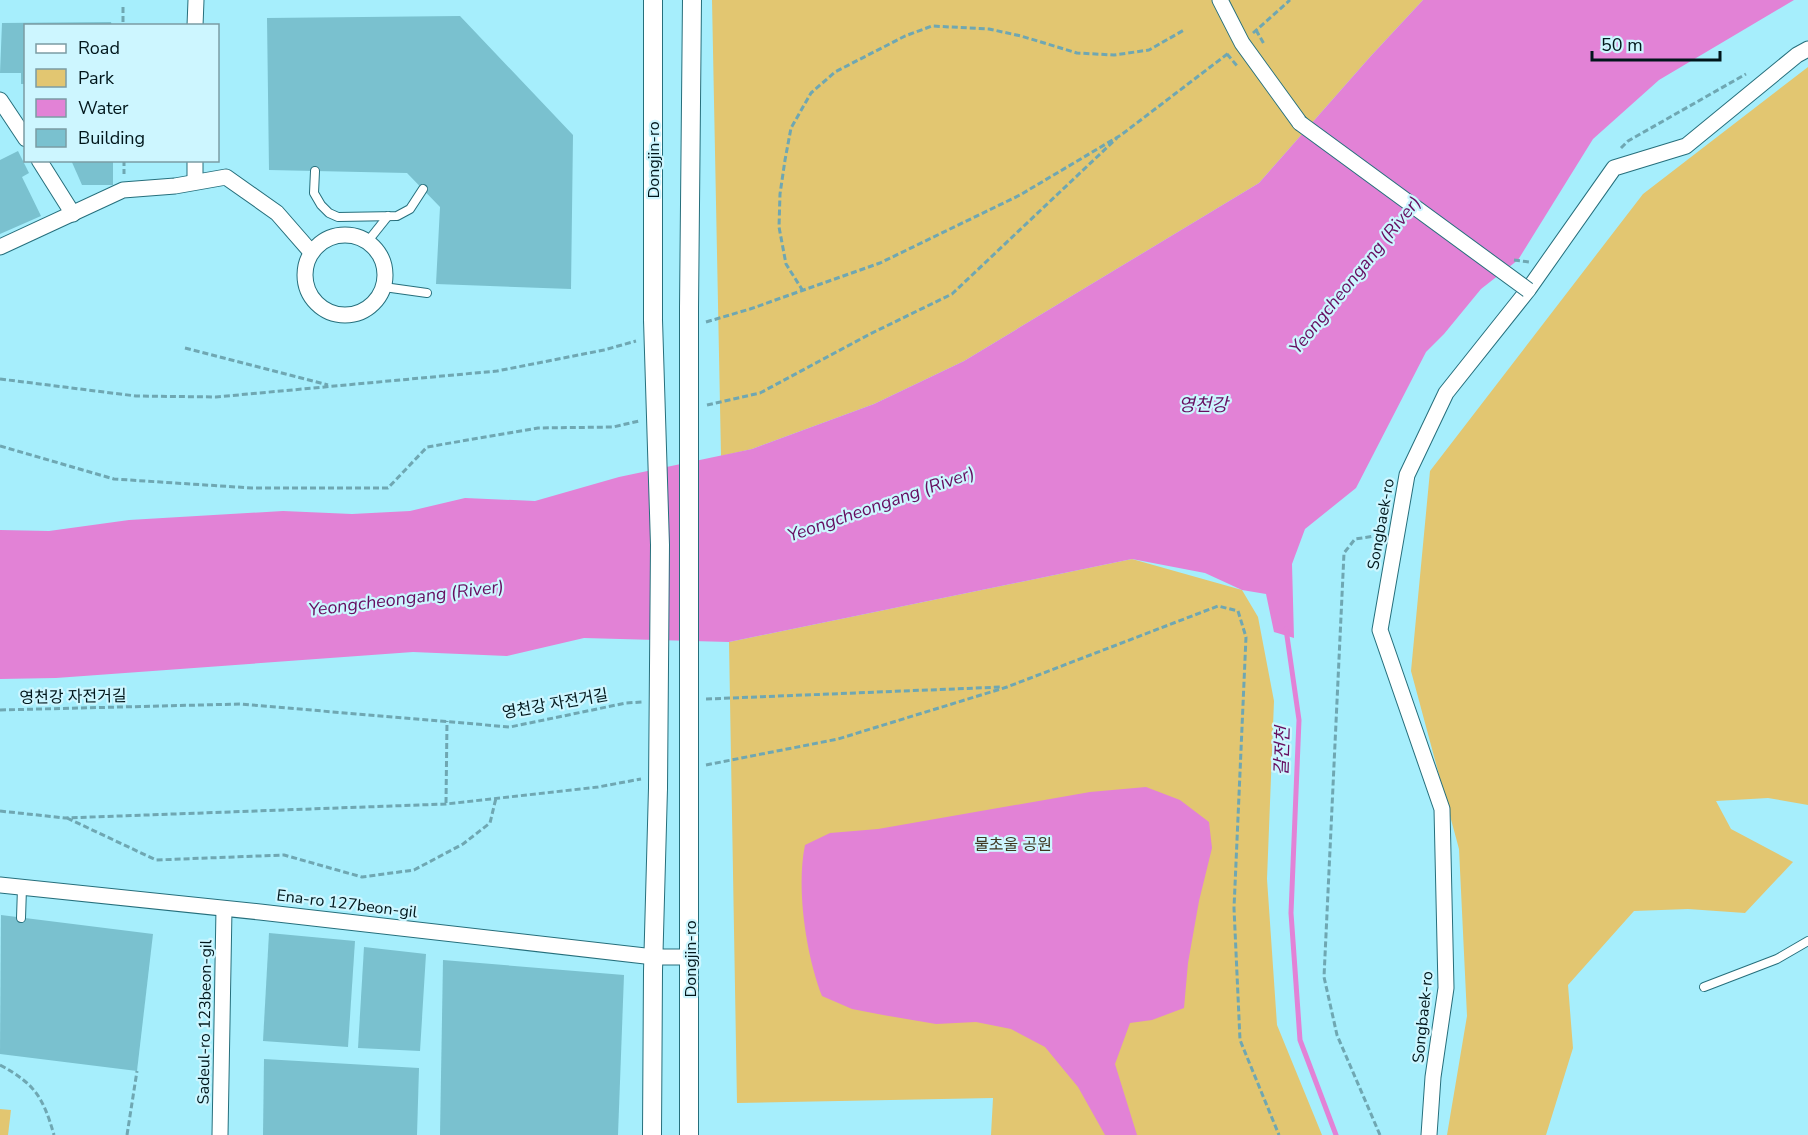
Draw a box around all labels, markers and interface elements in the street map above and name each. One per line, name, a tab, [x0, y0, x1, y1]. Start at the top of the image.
legend	[24, 24, 219, 162]
scale bar	[1592, 24, 1720, 62]
text: 50 m	[1601, 33, 1643, 57]
text: Road	[78, 36, 120, 60]
text: Park	[78, 66, 115, 90]
text: Water	[78, 96, 129, 120]
street label: Dongjin-ro	[643, 121, 665, 199]
text: Building	[78, 126, 145, 150]
water label: Yeongcheongang (River)	[1284, 191, 1426, 359]
water label: 영천강	[1178, 393, 1230, 417]
water label: Yeongcheongang (River)	[784, 461, 978, 547]
street label: Songbaek-ro	[1362, 477, 1400, 572]
water label: Yeongcheongang (River)	[307, 574, 505, 622]
street label: 영천강 자전거길	[500, 684, 610, 724]
street label: 영천강 자전거길	[19, 685, 127, 709]
water label: 갈전천	[1269, 723, 1295, 776]
park label: 물초울 공원	[974, 834, 1052, 856]
street label: Ena-ro 127beon-gil	[275, 884, 419, 924]
street label: Dongjin-ro	[680, 920, 702, 998]
street label: Sadeul-ro 123beon-gil	[193, 939, 217, 1105]
street label: Songbaek-ro	[1407, 970, 1439, 1064]

